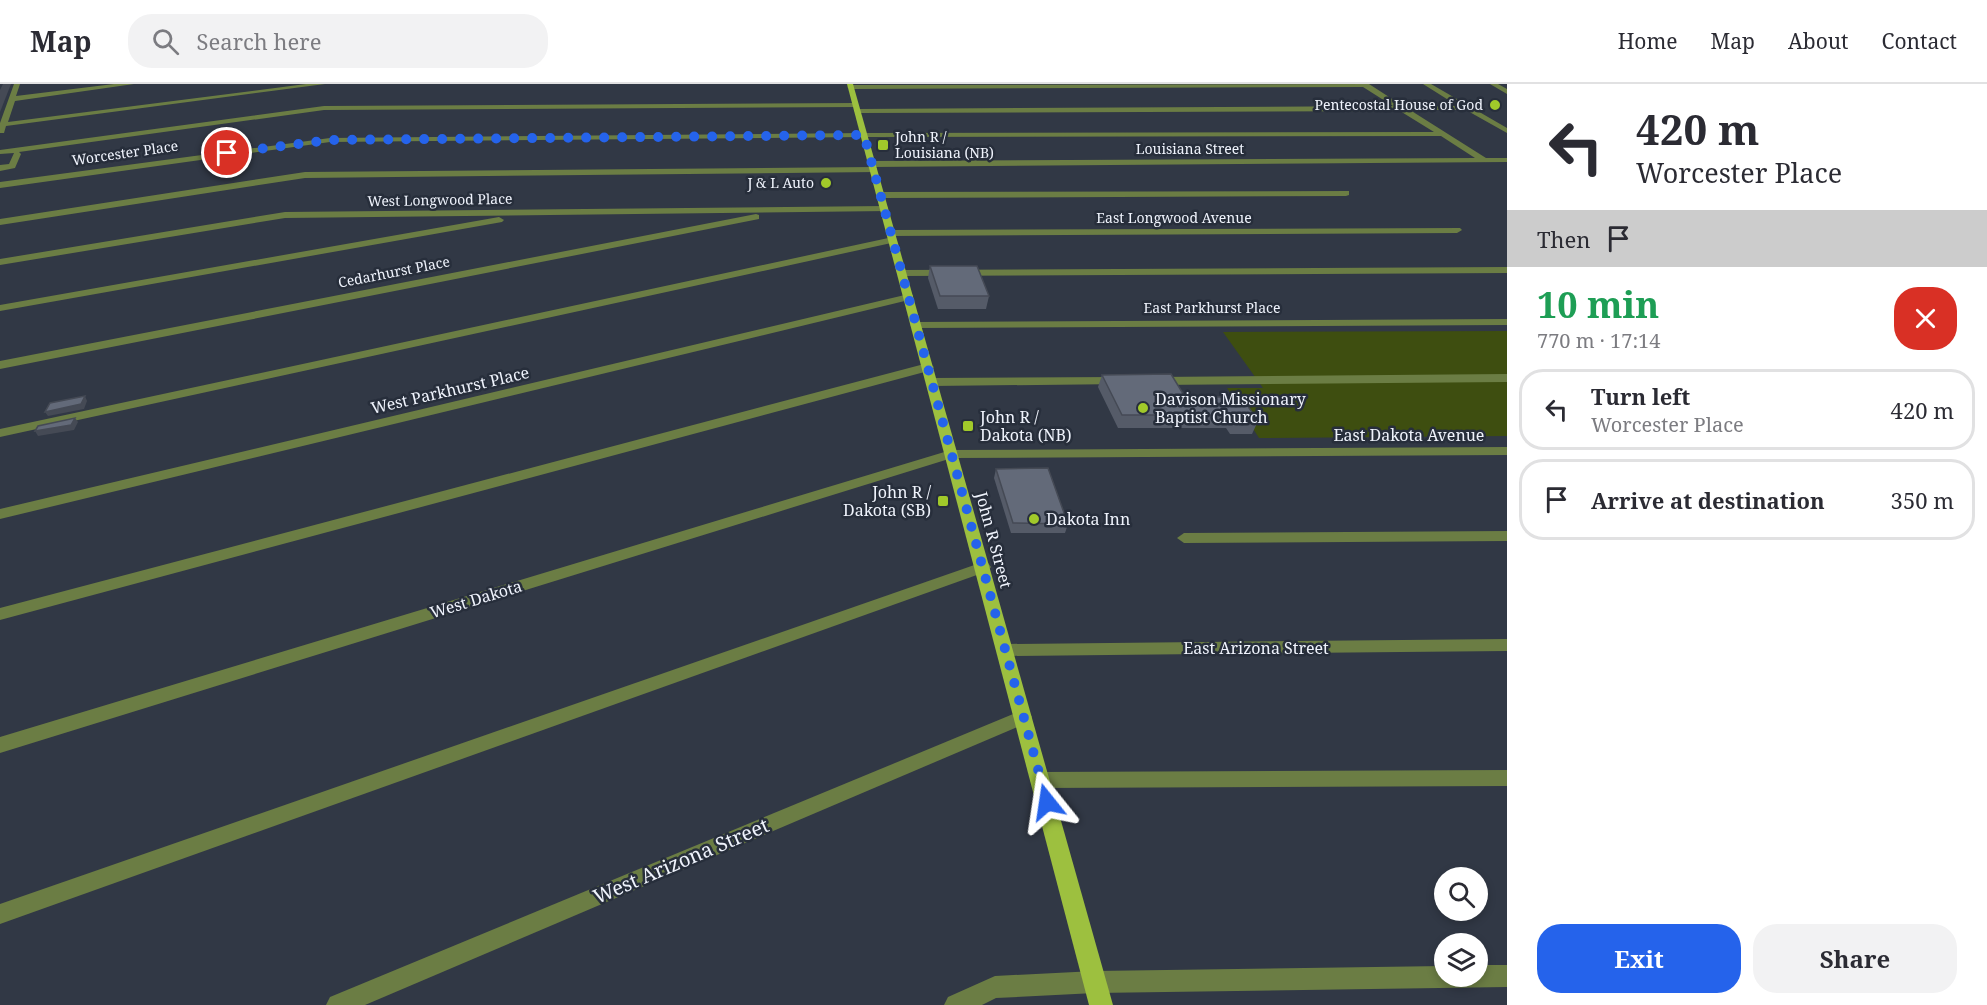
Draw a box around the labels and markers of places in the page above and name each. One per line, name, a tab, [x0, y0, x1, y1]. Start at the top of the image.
place label: Pentecostal House of God	[1314, 95, 1483, 114]
marker: Pentecostal House of God	[1488, 98, 1502, 112]
pin	[201, 127, 252, 178]
place label: John R / Louisiana (NB)	[894, 127, 994, 162]
marker: John R / Louisiana (NB)	[876, 138, 890, 152]
place label: J & L Auto	[746, 173, 814, 192]
marker: J & L Auto	[819, 176, 833, 190]
place label: Davison Missionary Baptist Church	[1155, 388, 1307, 428]
marker: Davison Missionary Baptist Church	[1136, 401, 1150, 415]
place label: John R / Dakota (NB)	[979, 406, 1071, 446]
marker: John R / Dakota (NB)	[961, 419, 975, 433]
place label: John R / Dakota (SB)	[843, 481, 931, 521]
marker: John R / Dakota (SB)	[936, 494, 950, 508]
place label: Dakota Inn	[1046, 508, 1130, 530]
marker: Dakota Inn	[1027, 512, 1041, 526]

